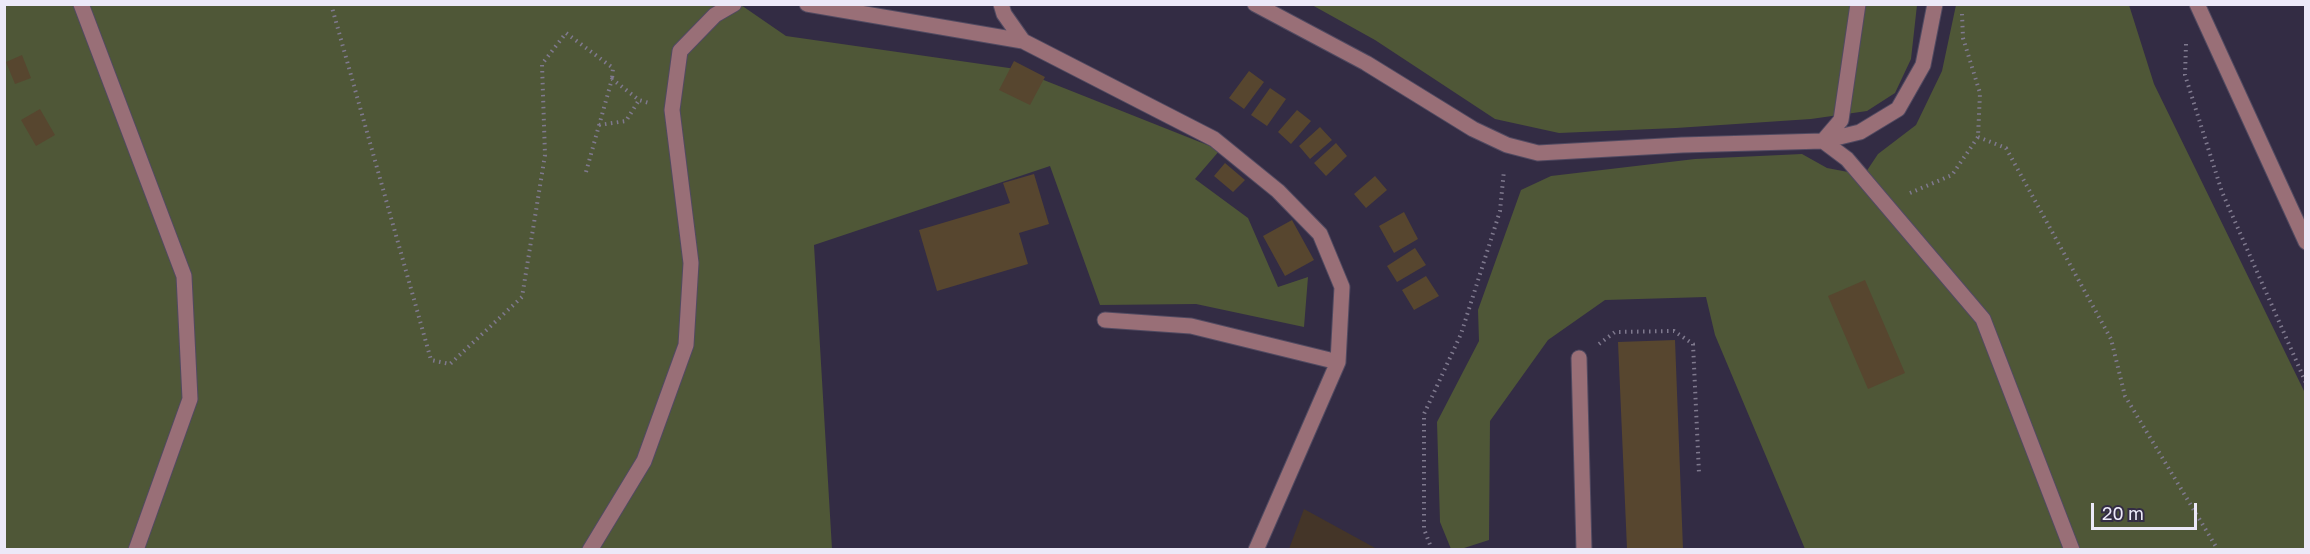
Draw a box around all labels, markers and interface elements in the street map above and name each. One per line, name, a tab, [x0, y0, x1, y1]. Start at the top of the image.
scale bar	[2094, 491, 2200, 529]
text: 20 m	[2102, 502, 2144, 524]

